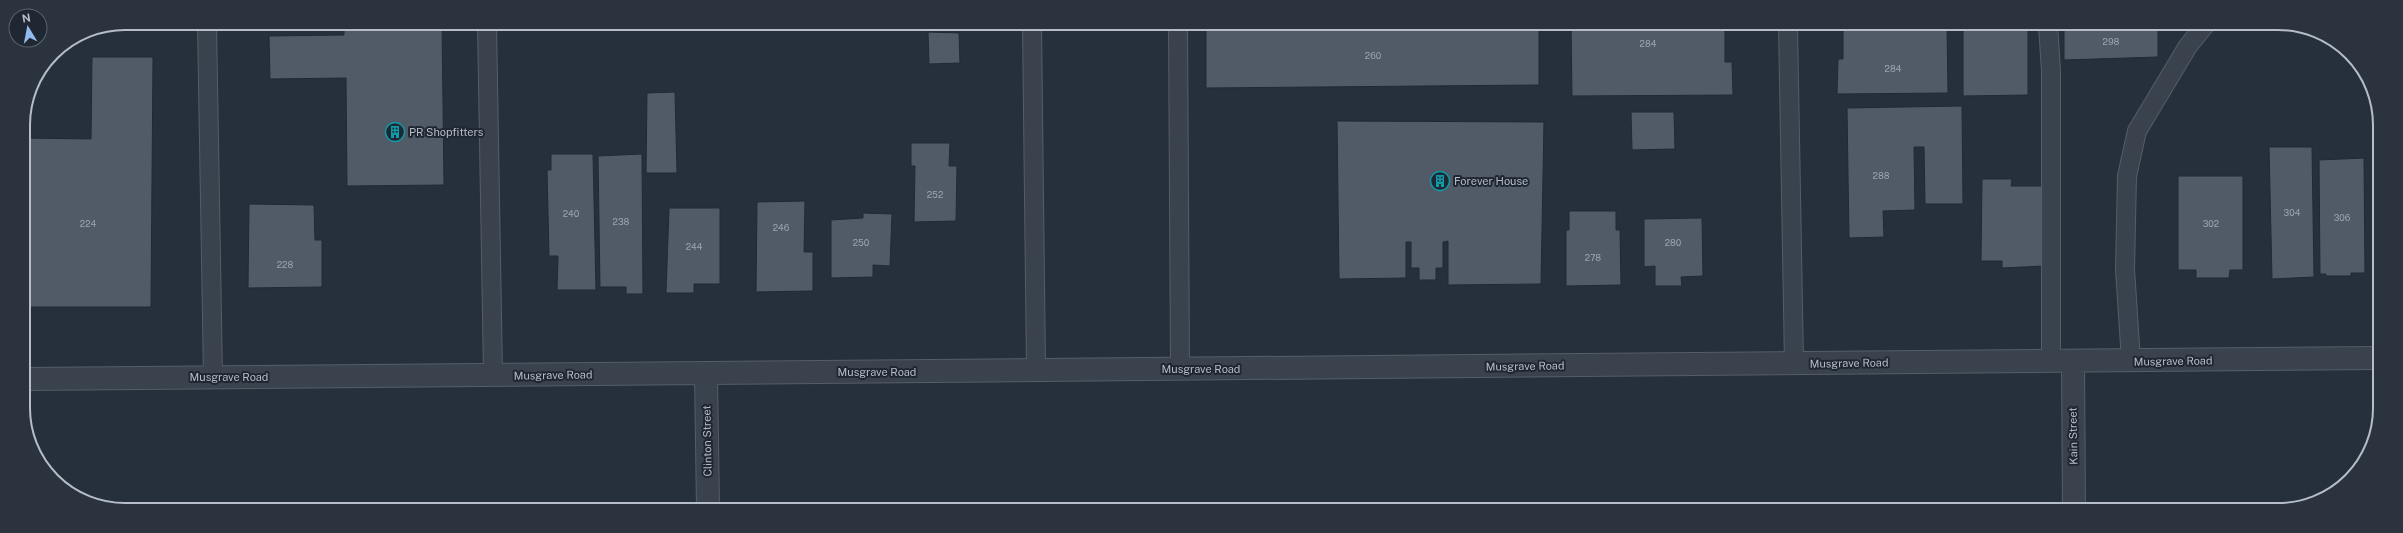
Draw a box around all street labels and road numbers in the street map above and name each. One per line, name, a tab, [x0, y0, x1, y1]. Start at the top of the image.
street label: Musgrave Road	[2133, 354, 2213, 368]
street label: Musgrave Road	[1809, 356, 1889, 370]
street label: Musgrave Road	[1485, 359, 1565, 373]
street label: Musgrave Road	[1162, 363, 1240, 375]
street label: Musgrave Road	[838, 366, 916, 378]
street label: Musgrave Road	[513, 368, 593, 382]
street label: Musgrave Road	[190, 371, 268, 383]
street label: Clinton Street	[700, 405, 714, 477]
street label: Kain Street	[2066, 407, 2080, 465]

